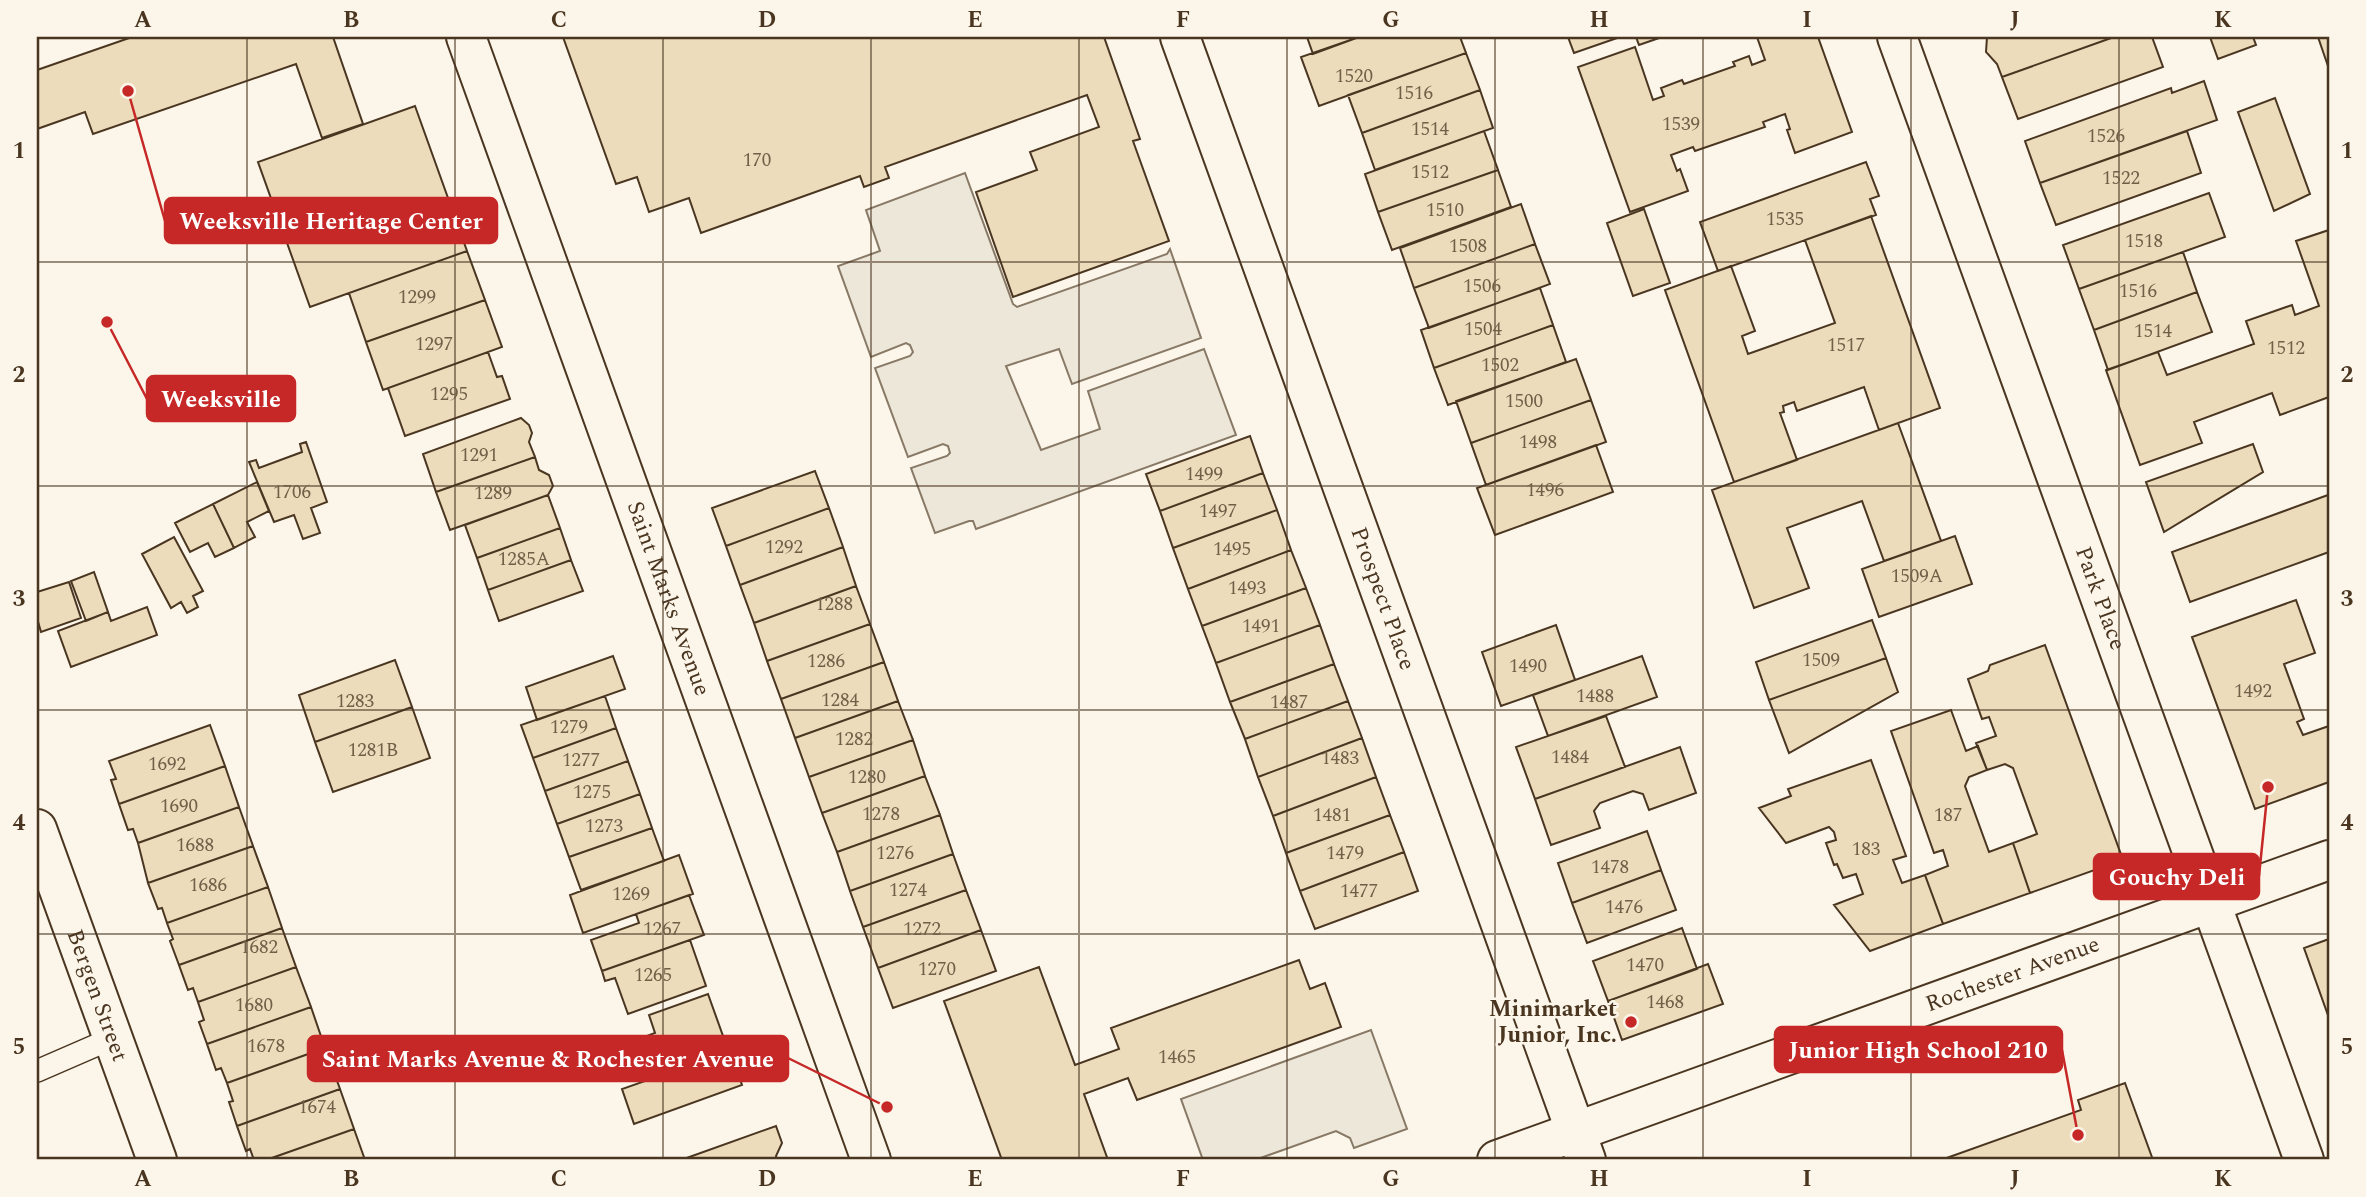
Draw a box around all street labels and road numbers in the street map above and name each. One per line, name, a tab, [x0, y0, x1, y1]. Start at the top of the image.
street label: Saint Marks Avenue	[617, 496, 720, 701]
street label: Prospect Place	[1341, 522, 1425, 675]
street label: Park Place	[2066, 542, 2135, 655]
street label: Bergen Street	[57, 924, 137, 1067]
street label: Rochester Avenue	[1920, 927, 2105, 1022]

